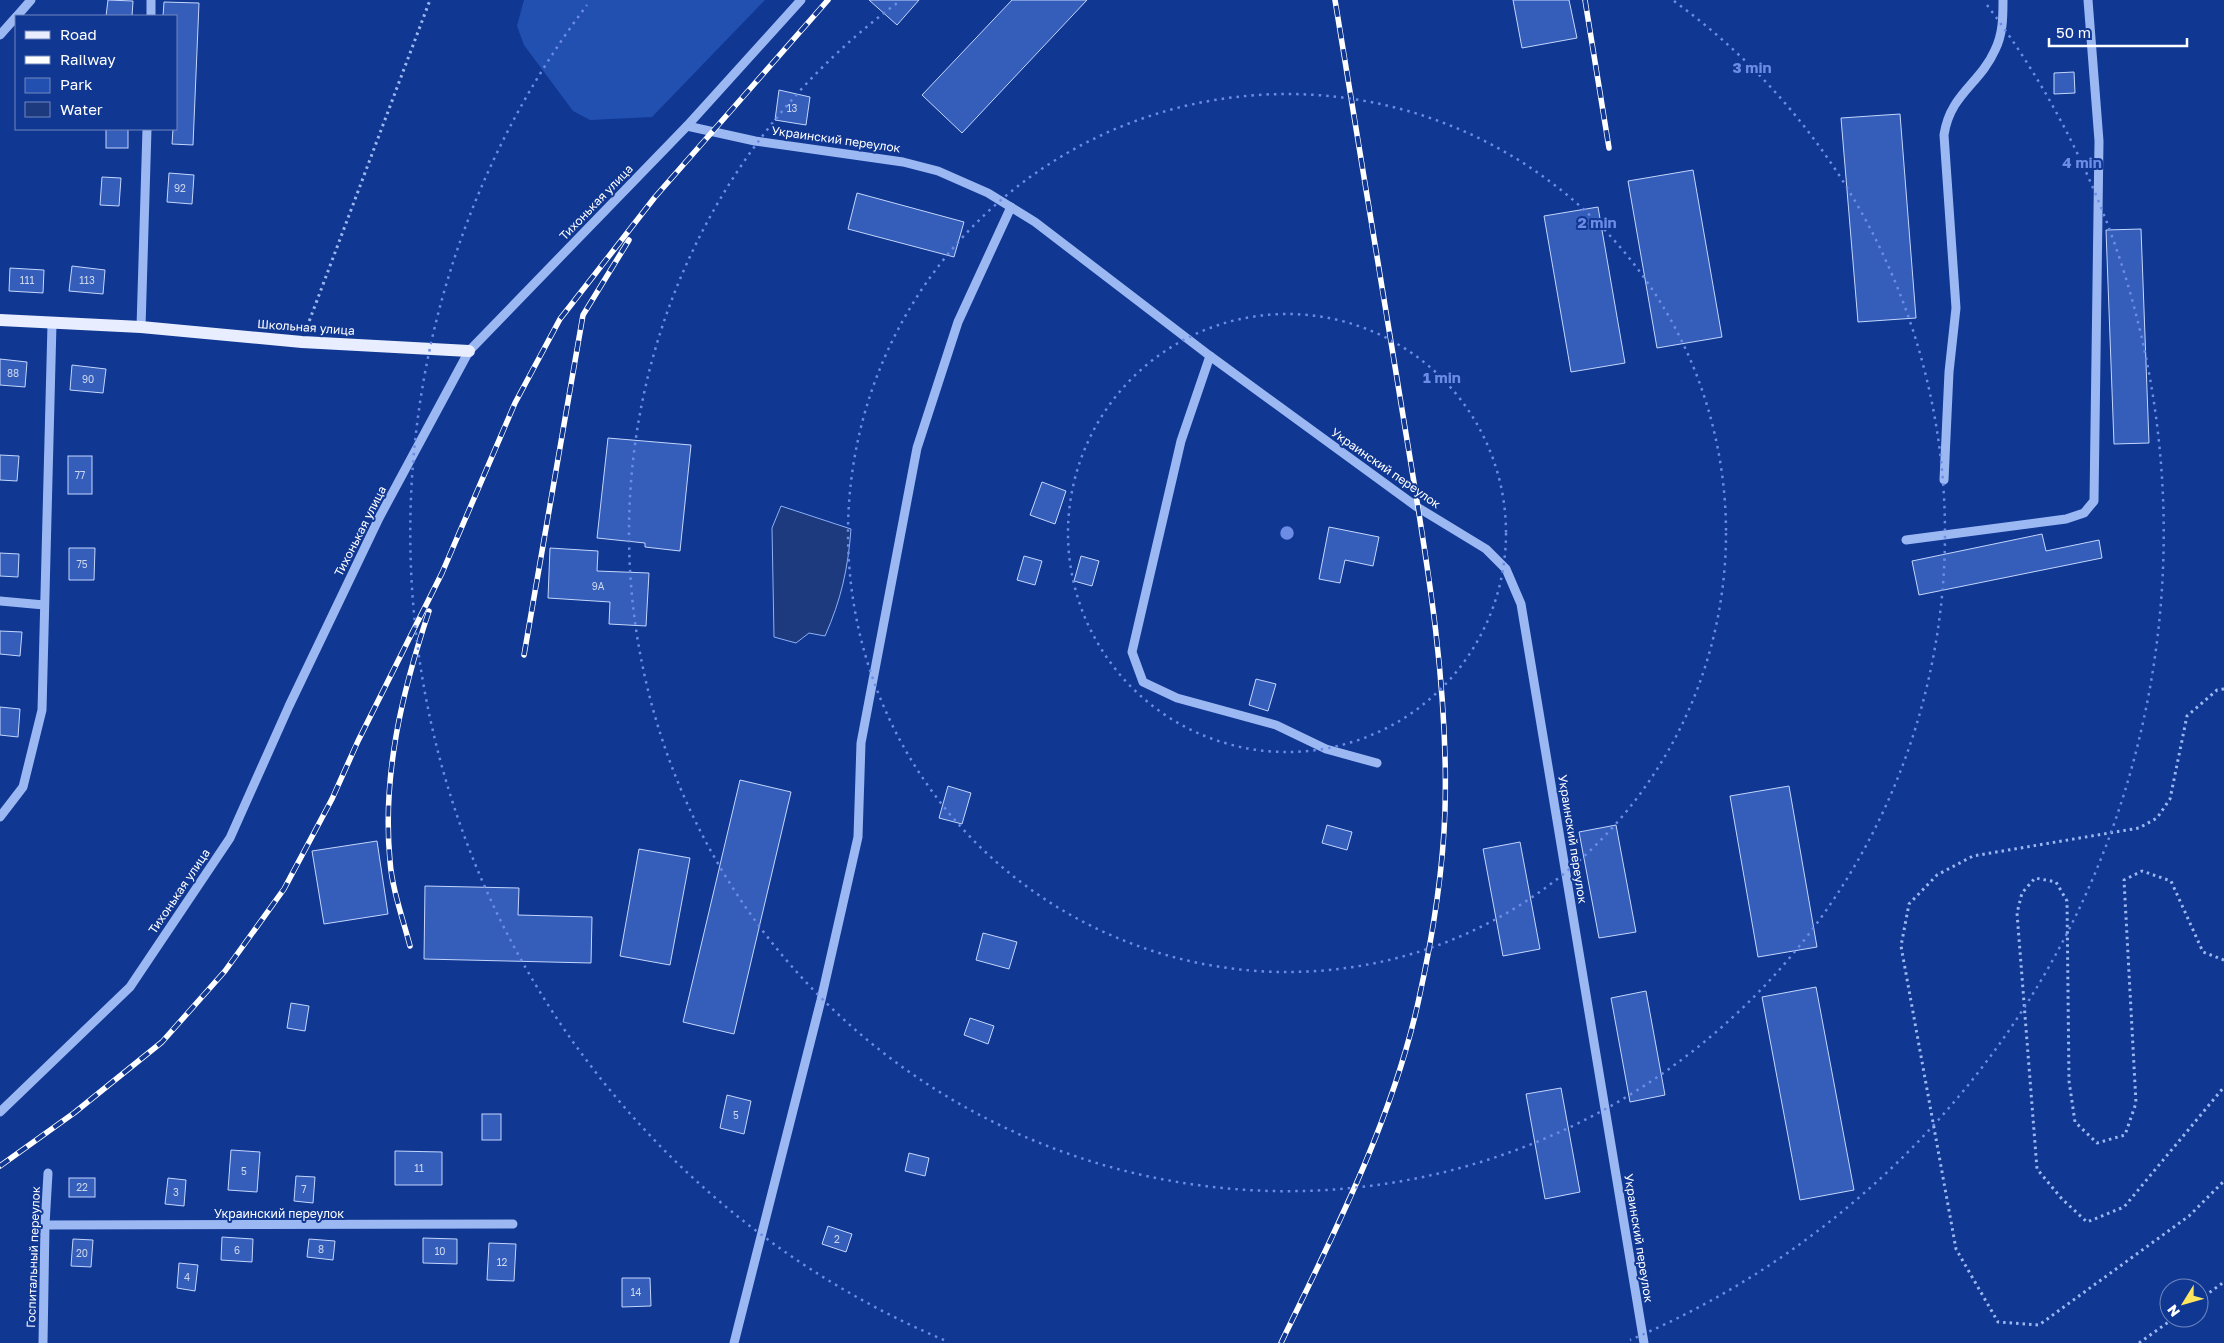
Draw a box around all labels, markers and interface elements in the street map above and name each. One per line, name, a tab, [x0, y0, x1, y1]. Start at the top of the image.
legend	[15, 15, 178, 130]
scale bar	[2049, 15, 2186, 47]
text: 50 m	[2056, 23, 2091, 41]
text: Road	[60, 25, 97, 43]
text: Railway	[60, 50, 116, 68]
text: 3 min	[1732, 58, 1772, 76]
text: Park	[60, 75, 93, 93]
text: Water	[60, 100, 103, 118]
house number: 13	[787, 102, 797, 114]
street label: Украинский переулок	[770, 123, 902, 156]
text: 4 min	[2062, 153, 2102, 171]
street label: Тихонькая улица	[556, 161, 636, 243]
house number: 92	[174, 182, 186, 194]
text: 2 min	[1577, 213, 1617, 231]
house number: 111	[20, 274, 34, 286]
house number: 113	[79, 274, 95, 286]
street label: Школьная улица	[257, 316, 355, 338]
house number: 88	[7, 367, 19, 379]
text: 1 min	[1423, 368, 1461, 386]
house number: 90	[82, 373, 94, 385]
street label: Украинский переулок	[1328, 425, 1444, 512]
house number: 77	[75, 469, 85, 481]
street label: Тихонькая улица	[331, 483, 389, 579]
centre of rings	[1278, 524, 1296, 542]
house number: 75	[76, 558, 88, 570]
house number: 9А	[592, 580, 605, 592]
street label: Украинский переулок	[1555, 774, 1591, 905]
street label: Тихонькая улица	[145, 846, 213, 936]
house number: 5	[733, 1109, 739, 1121]
house number: 11	[414, 1162, 424, 1174]
house number: 5	[241, 1165, 247, 1177]
street label: Украинский переулок	[1621, 1173, 1657, 1304]
house number: 22	[76, 1181, 88, 1193]
house number: 7	[301, 1183, 307, 1195]
street label: Госпитальный переулок	[23, 1186, 43, 1328]
house number: 3	[173, 1186, 179, 1198]
street label: Украинский переулок	[214, 1206, 344, 1221]
house number: 2	[834, 1233, 840, 1245]
house number: 8	[318, 1243, 324, 1255]
house number: 6	[234, 1244, 240, 1256]
house number: 10	[434, 1245, 446, 1257]
house number: 20	[76, 1247, 88, 1259]
house number: 12	[497, 1256, 508, 1268]
house number: 4	[184, 1271, 190, 1283]
north arrow	[2159, 1278, 2209, 1328]
house number: 14	[631, 1286, 641, 1298]
text: N	[2163, 1302, 2183, 1320]

